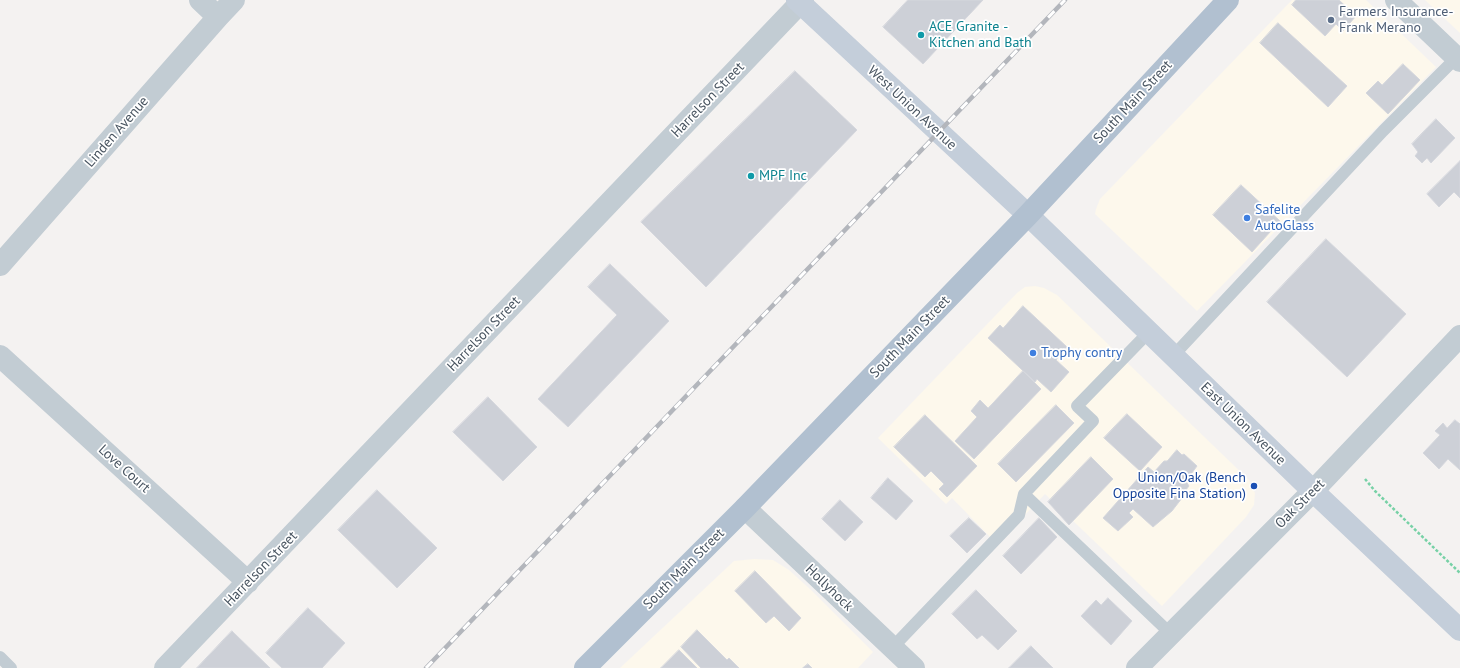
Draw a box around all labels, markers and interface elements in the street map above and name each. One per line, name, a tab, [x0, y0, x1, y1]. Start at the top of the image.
place label: Farmers Insurance- Frank Merano	[1339, 4, 1453, 36]
marker: Farmers Insurance- Frank Merano	[1326, 15, 1336, 25]
place label: ACE Granite - Kitchen and Bath	[929, 19, 1032, 52]
marker: ACE Granite - Kitchen and Bath	[916, 30, 926, 40]
street label: South Main Street	[1090, 57, 1176, 147]
street label: Harrelson Street	[668, 59, 748, 141]
street label: West Union Avenue	[864, 62, 960, 154]
street label: Linden Avenue	[82, 93, 152, 171]
place label: MPF Inc	[759, 168, 807, 184]
marker: MPF Inc	[746, 171, 756, 181]
place label: Safelite AutoGlass	[1255, 202, 1314, 234]
marker: Safelite AutoGlass	[1242, 213, 1252, 223]
street label: South Main Street	[867, 292, 953, 382]
street label: Harrelson Street	[444, 293, 524, 375]
place label: Trophy contry	[1041, 345, 1122, 361]
marker: Trophy contry	[1028, 348, 1038, 358]
street label: East Union Avenue	[1197, 379, 1289, 469]
street label: Love Court	[95, 441, 153, 497]
place label: Union/Oak (Bench Opposite Fina Station)	[1113, 470, 1246, 502]
street label: Oak Street	[1272, 476, 1328, 532]
marker: Union/Oak (Bench Opposite Fina Station)	[1249, 481, 1259, 491]
street label: South Main Street	[640, 525, 728, 613]
street label: Harrelson Street	[221, 528, 301, 610]
street label: Hollyhock	[802, 561, 856, 615]

